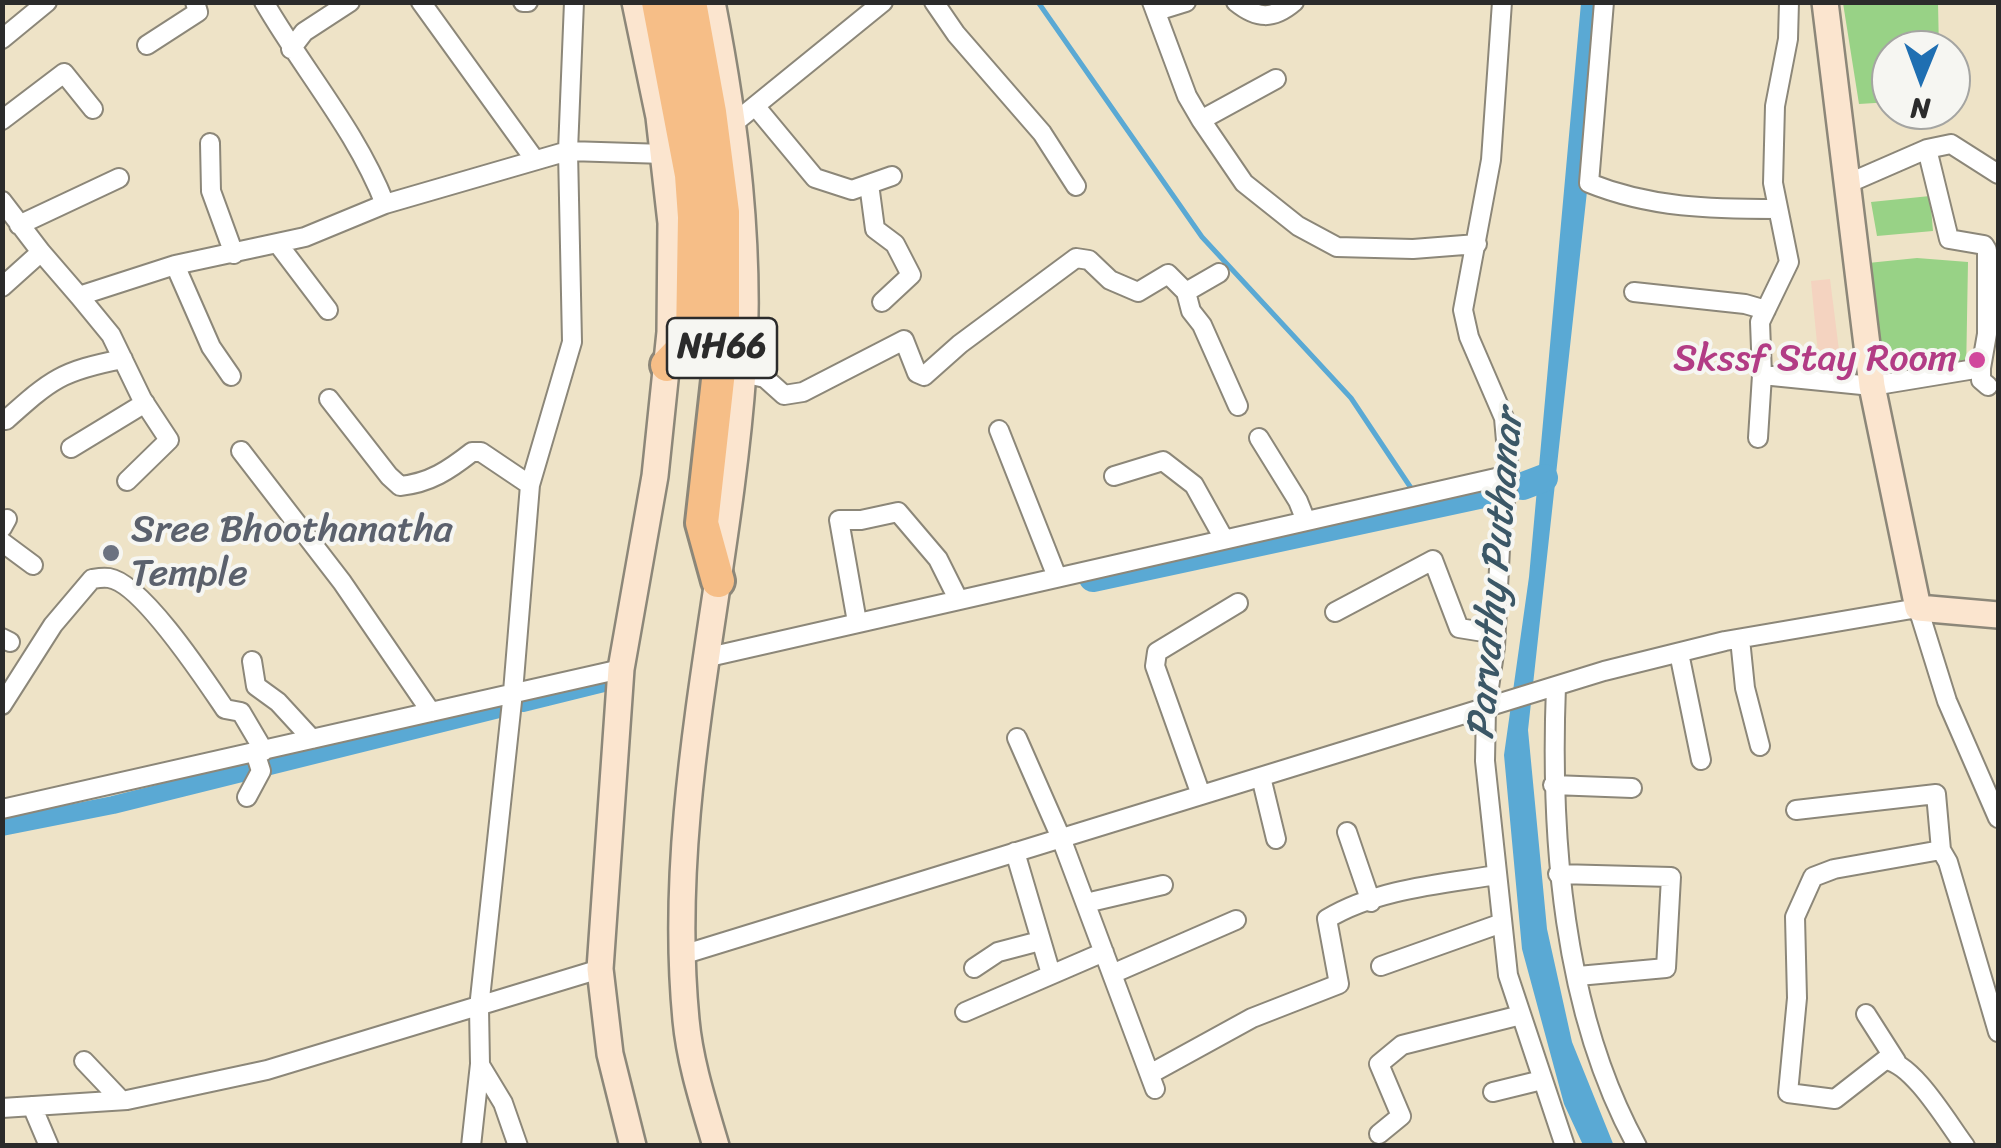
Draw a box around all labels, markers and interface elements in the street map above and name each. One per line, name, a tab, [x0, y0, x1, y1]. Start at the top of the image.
north arrow	[1871, 30, 1971, 130]
text: N	[1910, 84, 1931, 133]
road number: NH66	[667, 318, 777, 378]
place label: Skssf Stay Room	[1673, 337, 1957, 383]
marker: Skssf Stay Room	[1966, 349, 1988, 371]
water label: Parvathy Puthanar	[1459, 408, 1535, 742]
place label: Sree Bhoothanatha Temple	[131, 508, 453, 598]
marker: Sree Bhoothanatha Temple	[100, 542, 122, 564]

